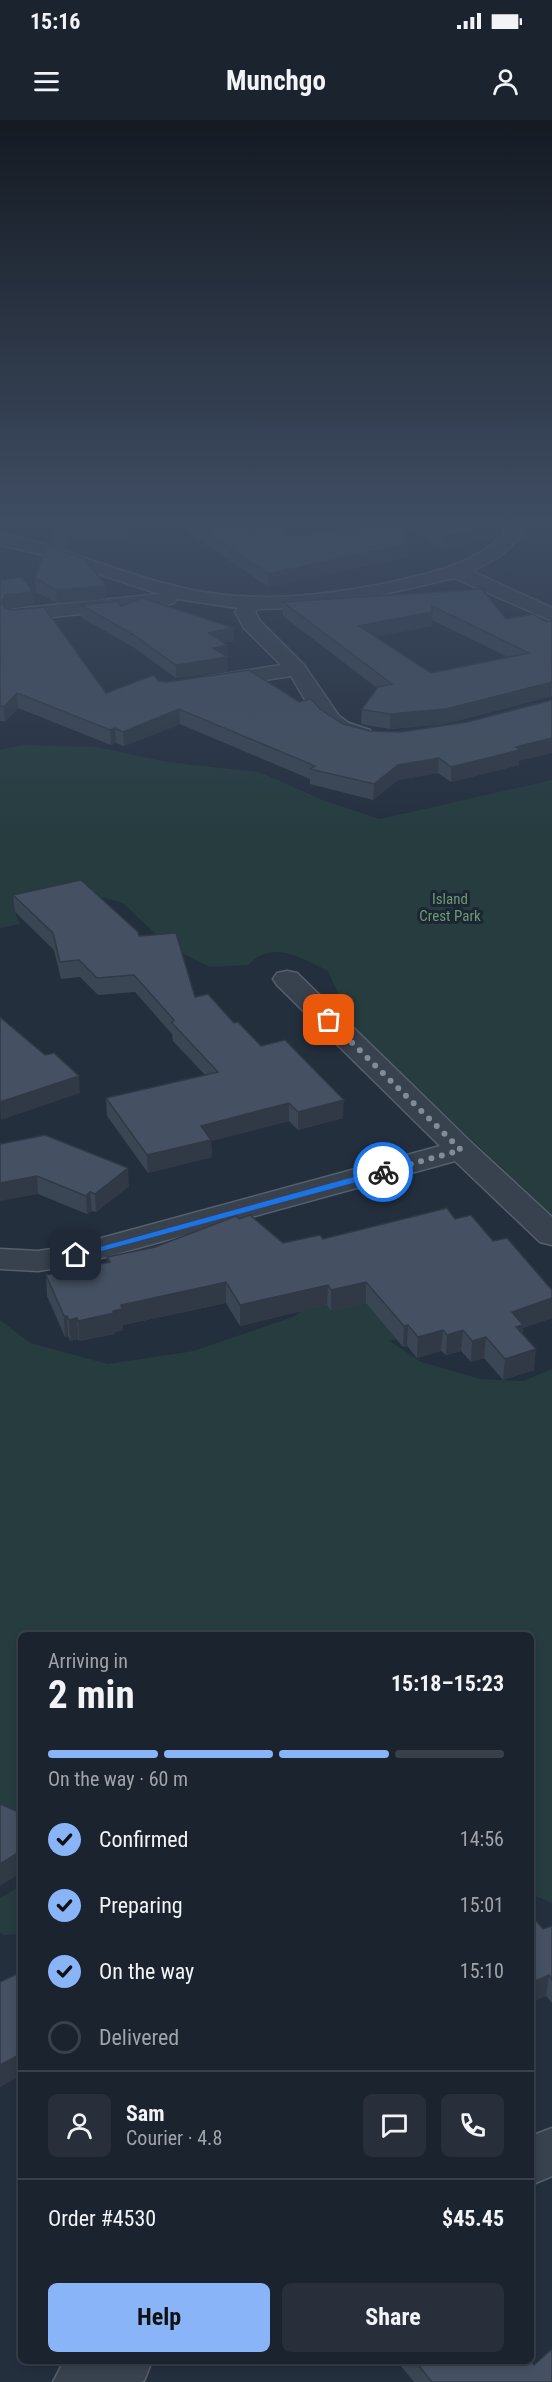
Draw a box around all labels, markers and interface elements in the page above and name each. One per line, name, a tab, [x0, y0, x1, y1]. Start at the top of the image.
text: 15:16	[30, 9, 81, 34]
icon: menu	[30, 65, 63, 98]
text: Munchgo	[226, 65, 326, 97]
icon: person	[489, 65, 522, 98]
park label: Island Crest Park	[419, 890, 481, 925]
pin	[303, 994, 354, 1045]
icon: bag	[312, 1003, 345, 1036]
courier	[353, 1142, 413, 1202]
icon: bike	[367, 1156, 400, 1189]
pin	[50, 1229, 101, 1280]
icon: home	[59, 1238, 92, 1271]
text: Arriving in	[48, 1649, 128, 1673]
text: 15:18–15:23	[391, 1671, 504, 1696]
text: 2 min	[48, 1672, 135, 1718]
text: On the way · 60 m	[48, 1767, 188, 1791]
icon: check	[48, 1823, 81, 1856]
text: Confirmed	[99, 1827, 188, 1852]
text: 14:56	[460, 1827, 504, 1851]
icon: check	[48, 1889, 81, 1922]
text: Preparing	[99, 1893, 183, 1918]
text: 15:01	[460, 1893, 504, 1917]
icon: check	[48, 1955, 81, 1988]
text: On the way	[99, 1959, 194, 1984]
text: 15:10	[460, 1959, 504, 1983]
text: Delivered	[99, 2025, 179, 2050]
button: person	[48, 2094, 111, 2157]
button: chat	[363, 2094, 426, 2157]
button: phone	[441, 2094, 504, 2157]
text: Sam	[126, 2101, 165, 2126]
text: Courier · 4.8	[126, 2126, 222, 2150]
text: Order #4530	[48, 2206, 156, 2231]
text: $45.45	[442, 2206, 504, 2231]
button: Help	[48, 2283, 270, 2352]
button: Share	[282, 2283, 504, 2352]

